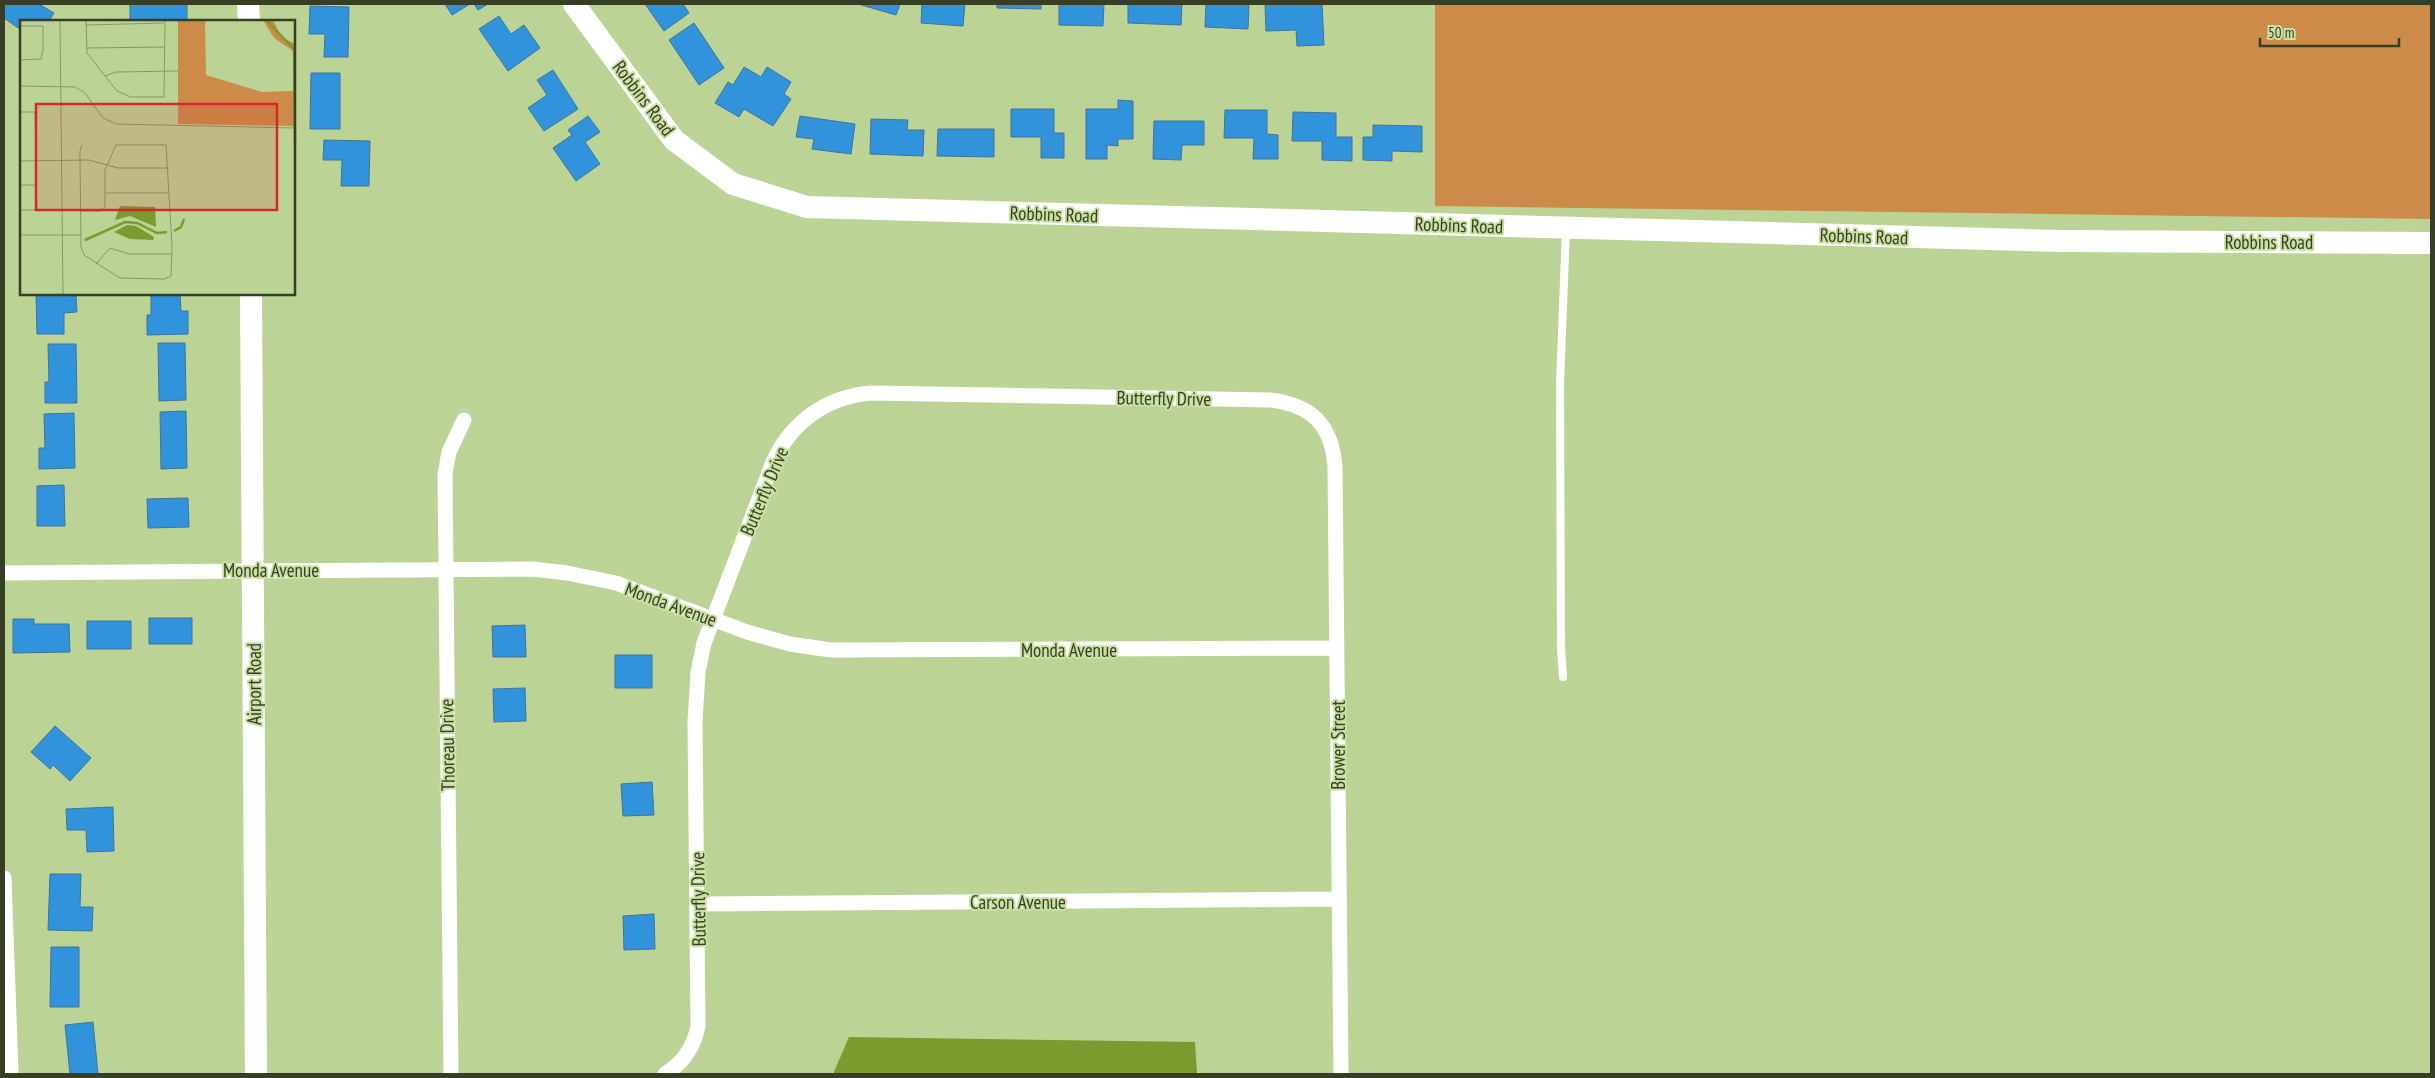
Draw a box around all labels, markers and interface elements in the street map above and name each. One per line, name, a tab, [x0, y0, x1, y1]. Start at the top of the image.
scale bar	[2260, 15, 2399, 47]
inset map	[20, 20, 295, 295]
text: 50 m	[2268, 23, 2294, 42]
street label: Robbins Road	[608, 55, 680, 141]
street label: Robbins Road	[1009, 200, 1099, 228]
street label: Robbins Road	[1414, 211, 1504, 239]
street label: Robbins Road	[1819, 222, 1909, 250]
street label: Robbins Road	[2225, 230, 2313, 254]
street label: Butterfly Drive	[1116, 385, 1212, 411]
street label: Butterfly Drive	[734, 443, 794, 539]
street label: Monda Avenue	[223, 558, 319, 582]
street label: Monda Avenue	[622, 576, 720, 632]
street label: Monda Avenue	[1021, 638, 1117, 662]
street label: Airport Road	[242, 643, 266, 725]
street label: Thoreau Drive	[434, 698, 460, 791]
street label: Brower Street	[1326, 699, 1350, 790]
street label: Butterfly Drive	[685, 851, 711, 947]
street label: Carson Avenue	[970, 890, 1066, 914]

